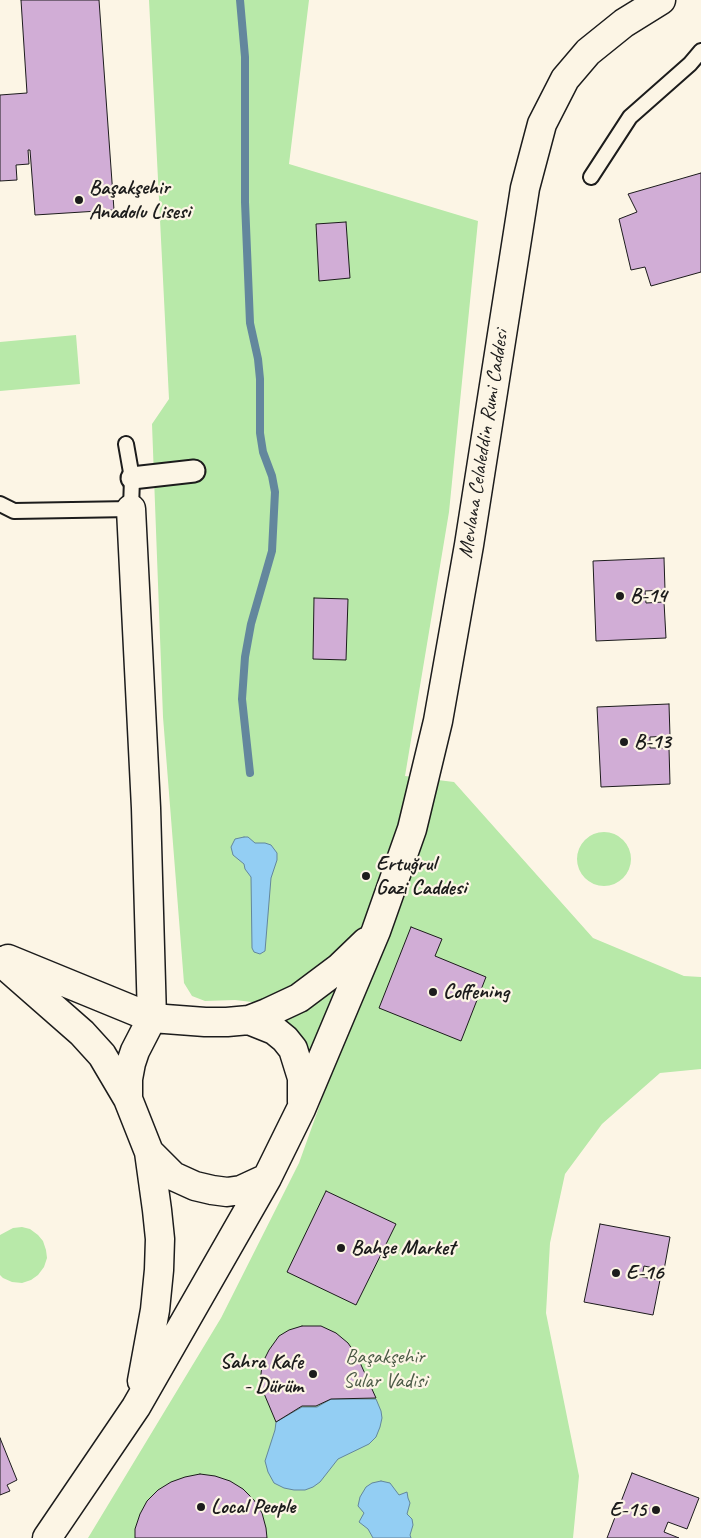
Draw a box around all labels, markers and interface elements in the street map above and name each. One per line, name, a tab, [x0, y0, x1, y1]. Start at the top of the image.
place label: Başakşehir Anadolu Lisesi	[89, 175, 190, 225]
marker: Başakşehir Anadolu Lisesi	[73, 194, 85, 206]
street label: Mevlana Celaleddin Rumi Caddesi	[453, 328, 515, 560]
place label: B-14	[630, 583, 667, 609]
marker: B-14	[614, 590, 626, 602]
place label: B-13	[634, 729, 671, 755]
marker: B-13	[618, 736, 630, 748]
place label: Ertuğrul Gazi Caddesi	[376, 851, 466, 901]
marker: Ertuğrul Gazi Caddesi	[360, 870, 372, 882]
place label: Coffening	[443, 979, 509, 1005]
marker: Coffening	[427, 986, 439, 998]
place label: Bahçe Market	[351, 1235, 455, 1261]
marker: Bahçe Market	[335, 1242, 347, 1254]
place label: E-16	[626, 1260, 663, 1286]
marker: E-16	[610, 1267, 622, 1279]
park label: Başakşehir Sular Vadisi	[343, 1344, 427, 1394]
place label: Sahra Kafe - Dürüm	[220, 1349, 303, 1399]
marker: Sahra Kafe - Dürüm	[307, 1368, 319, 1380]
place label: Local People	[211, 1494, 295, 1520]
place label: E-15	[609, 1497, 646, 1523]
marker: Local People	[195, 1501, 207, 1513]
marker: E-15	[650, 1504, 662, 1516]

